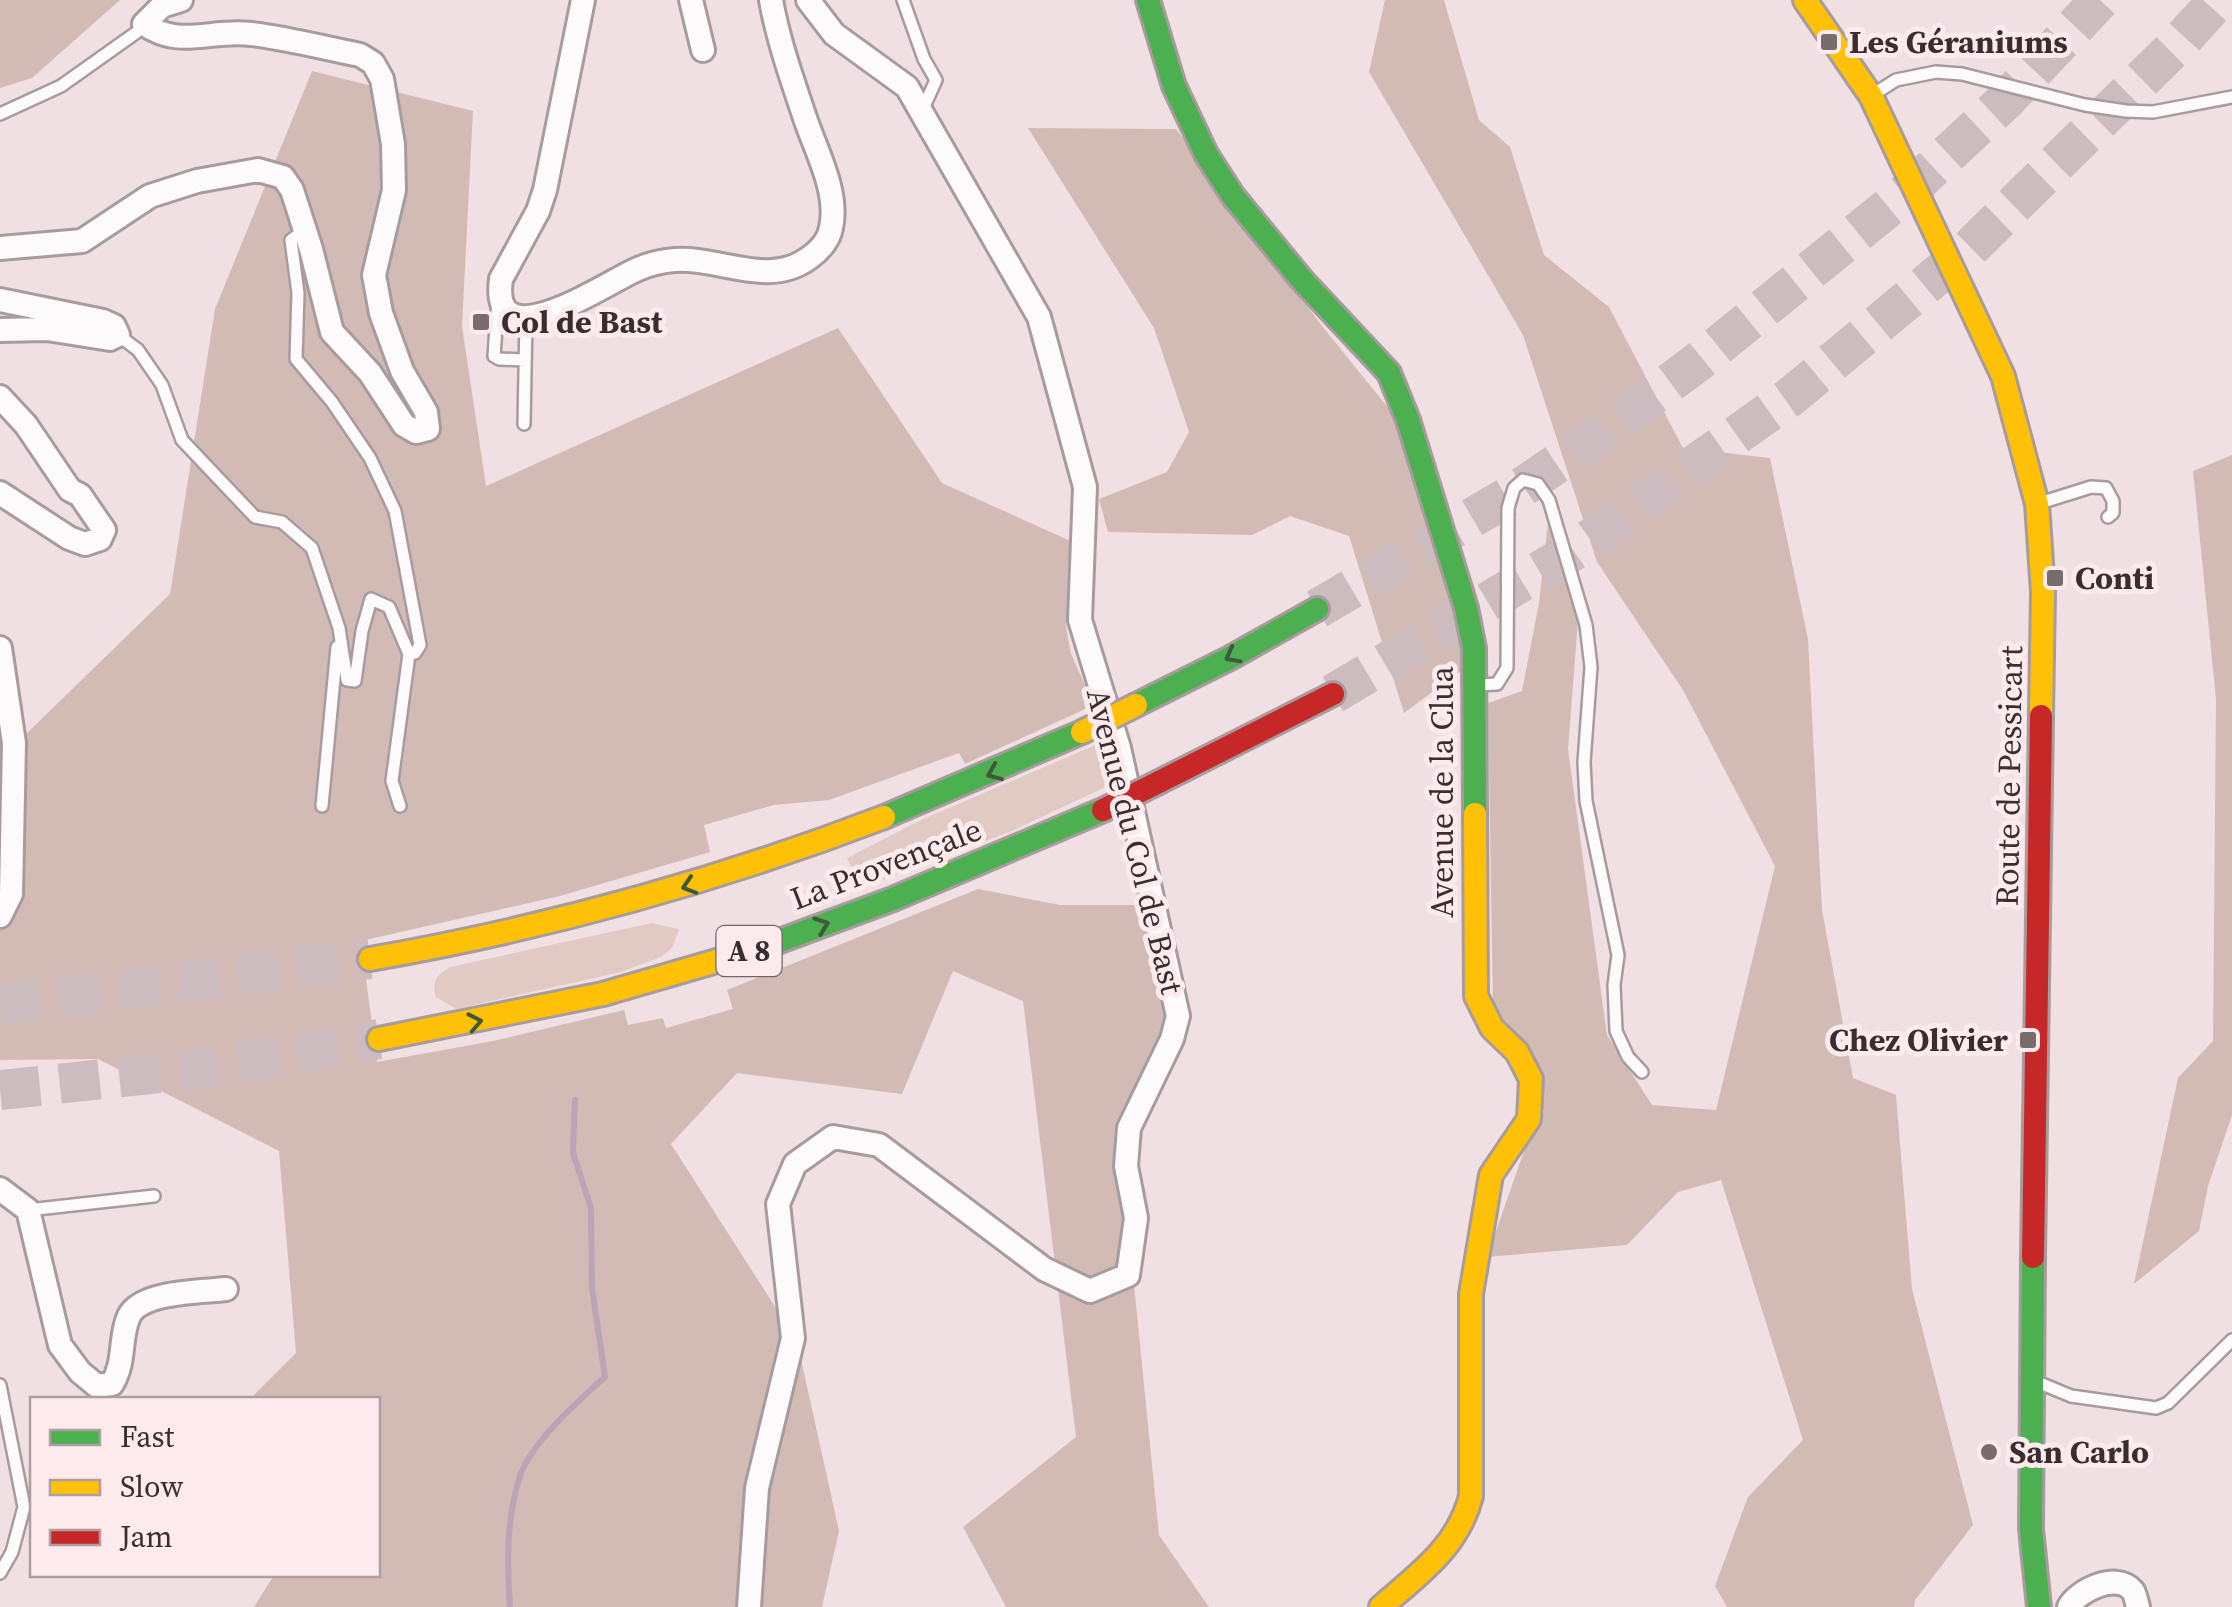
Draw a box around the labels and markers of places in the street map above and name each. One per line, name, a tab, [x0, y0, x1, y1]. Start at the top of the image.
place label: Les Géraniums	[1849, 20, 2068, 64]
marker: Les Géraniums	[1818, 31, 1840, 53]
place label: Col de Bast	[501, 300, 663, 344]
marker: Col de Bast	[470, 311, 492, 333]
place label: Conti	[2075, 556, 2154, 600]
marker: Conti	[2044, 567, 2066, 589]
place label: Chez Olivier	[1829, 1018, 2008, 1062]
marker: Chez Olivier	[2017, 1029, 2039, 1051]
place label: San Carlo	[2009, 1430, 2149, 1474]
marker: San Carlo	[1978, 1441, 2000, 1463]

